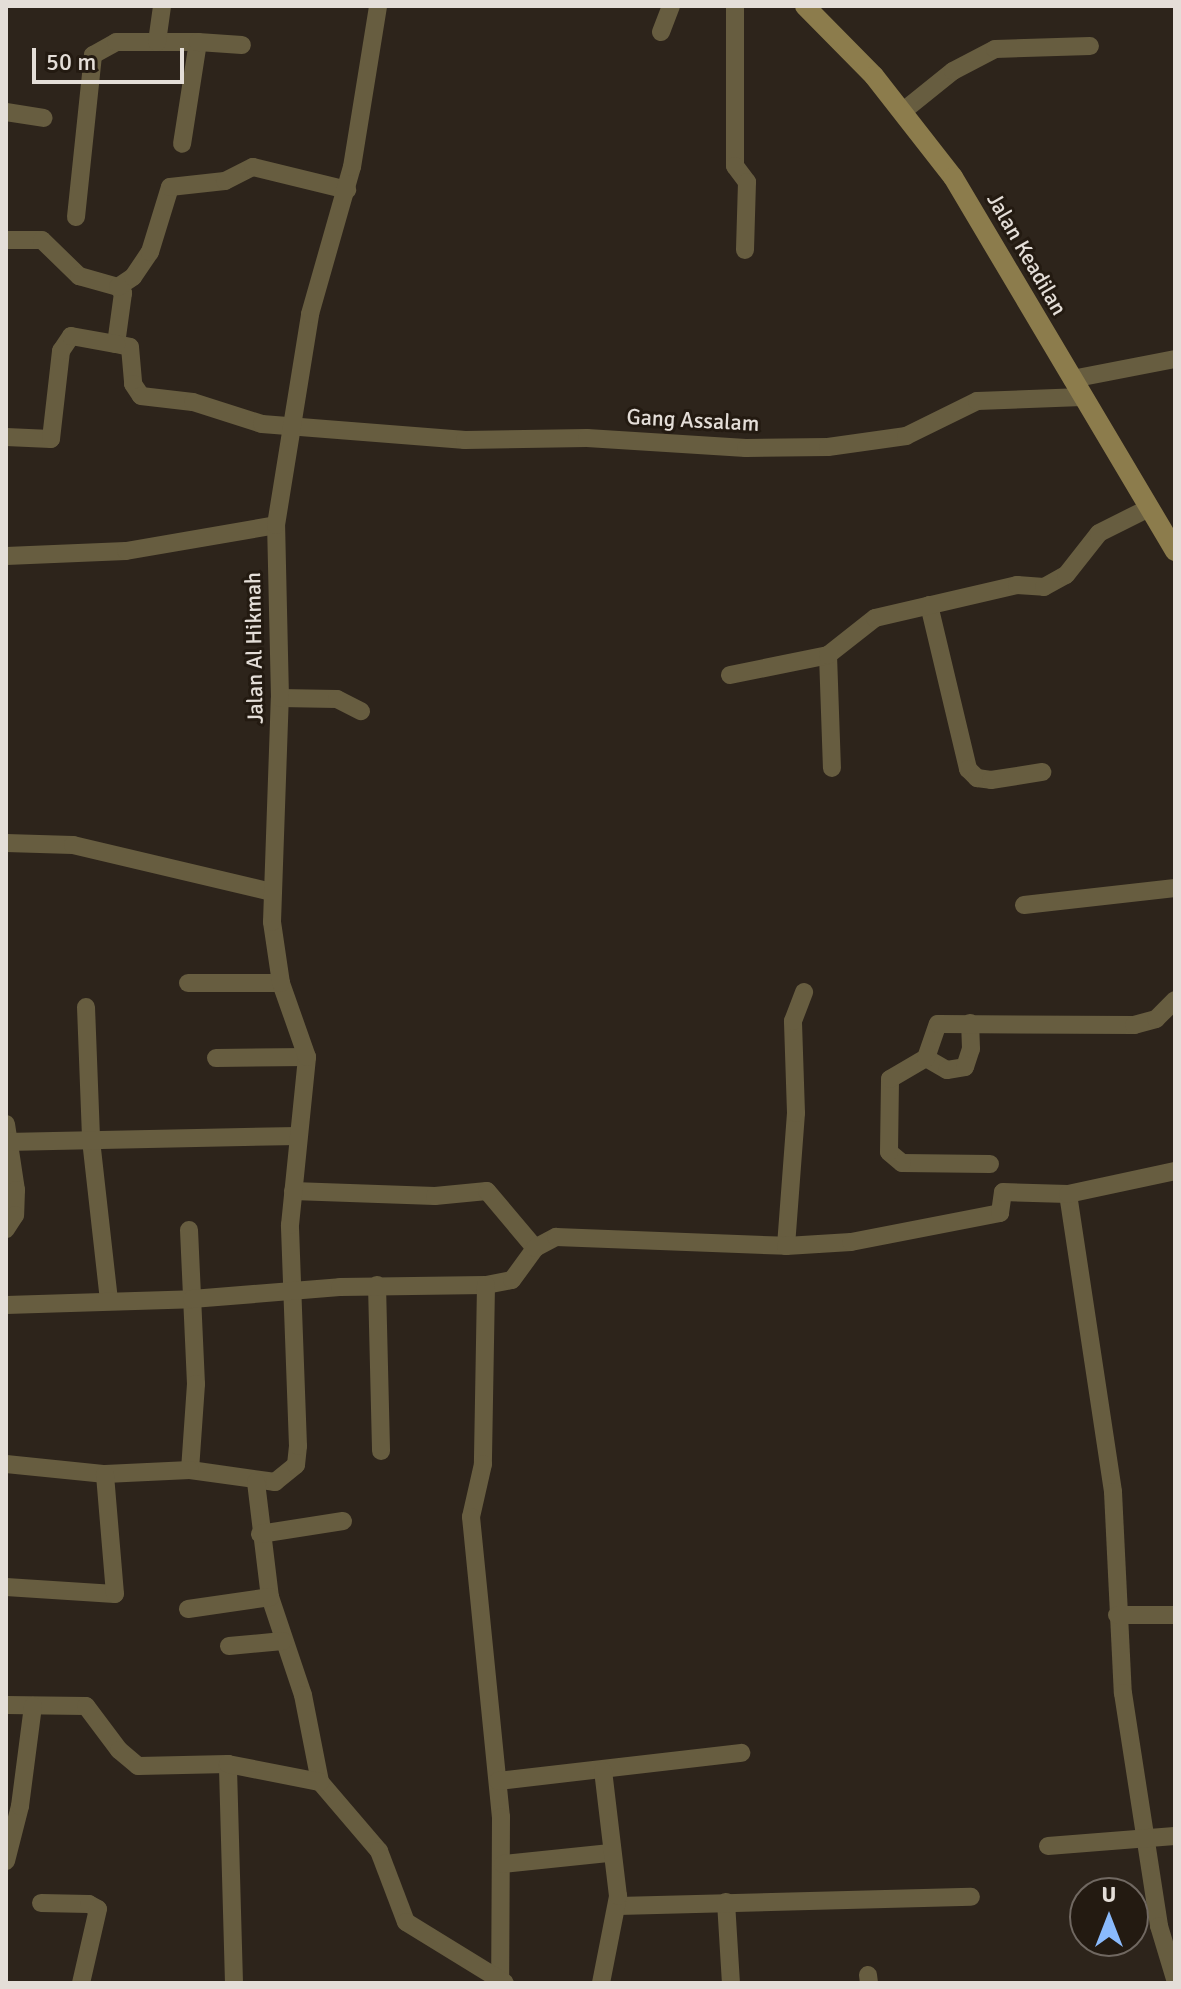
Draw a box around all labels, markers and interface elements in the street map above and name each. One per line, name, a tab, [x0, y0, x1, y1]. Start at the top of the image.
scale bar	[36, 32, 188, 82]
text: 50 m	[46, 47, 96, 77]
street label: Jalan Keadilan	[981, 188, 1073, 320]
street label: Gang Assalam	[626, 403, 760, 437]
street label: Jalan Al Hikmah	[239, 572, 269, 724]
north arrow	[1069, 1877, 1149, 1957]
text: U	[1102, 1881, 1116, 1908]

